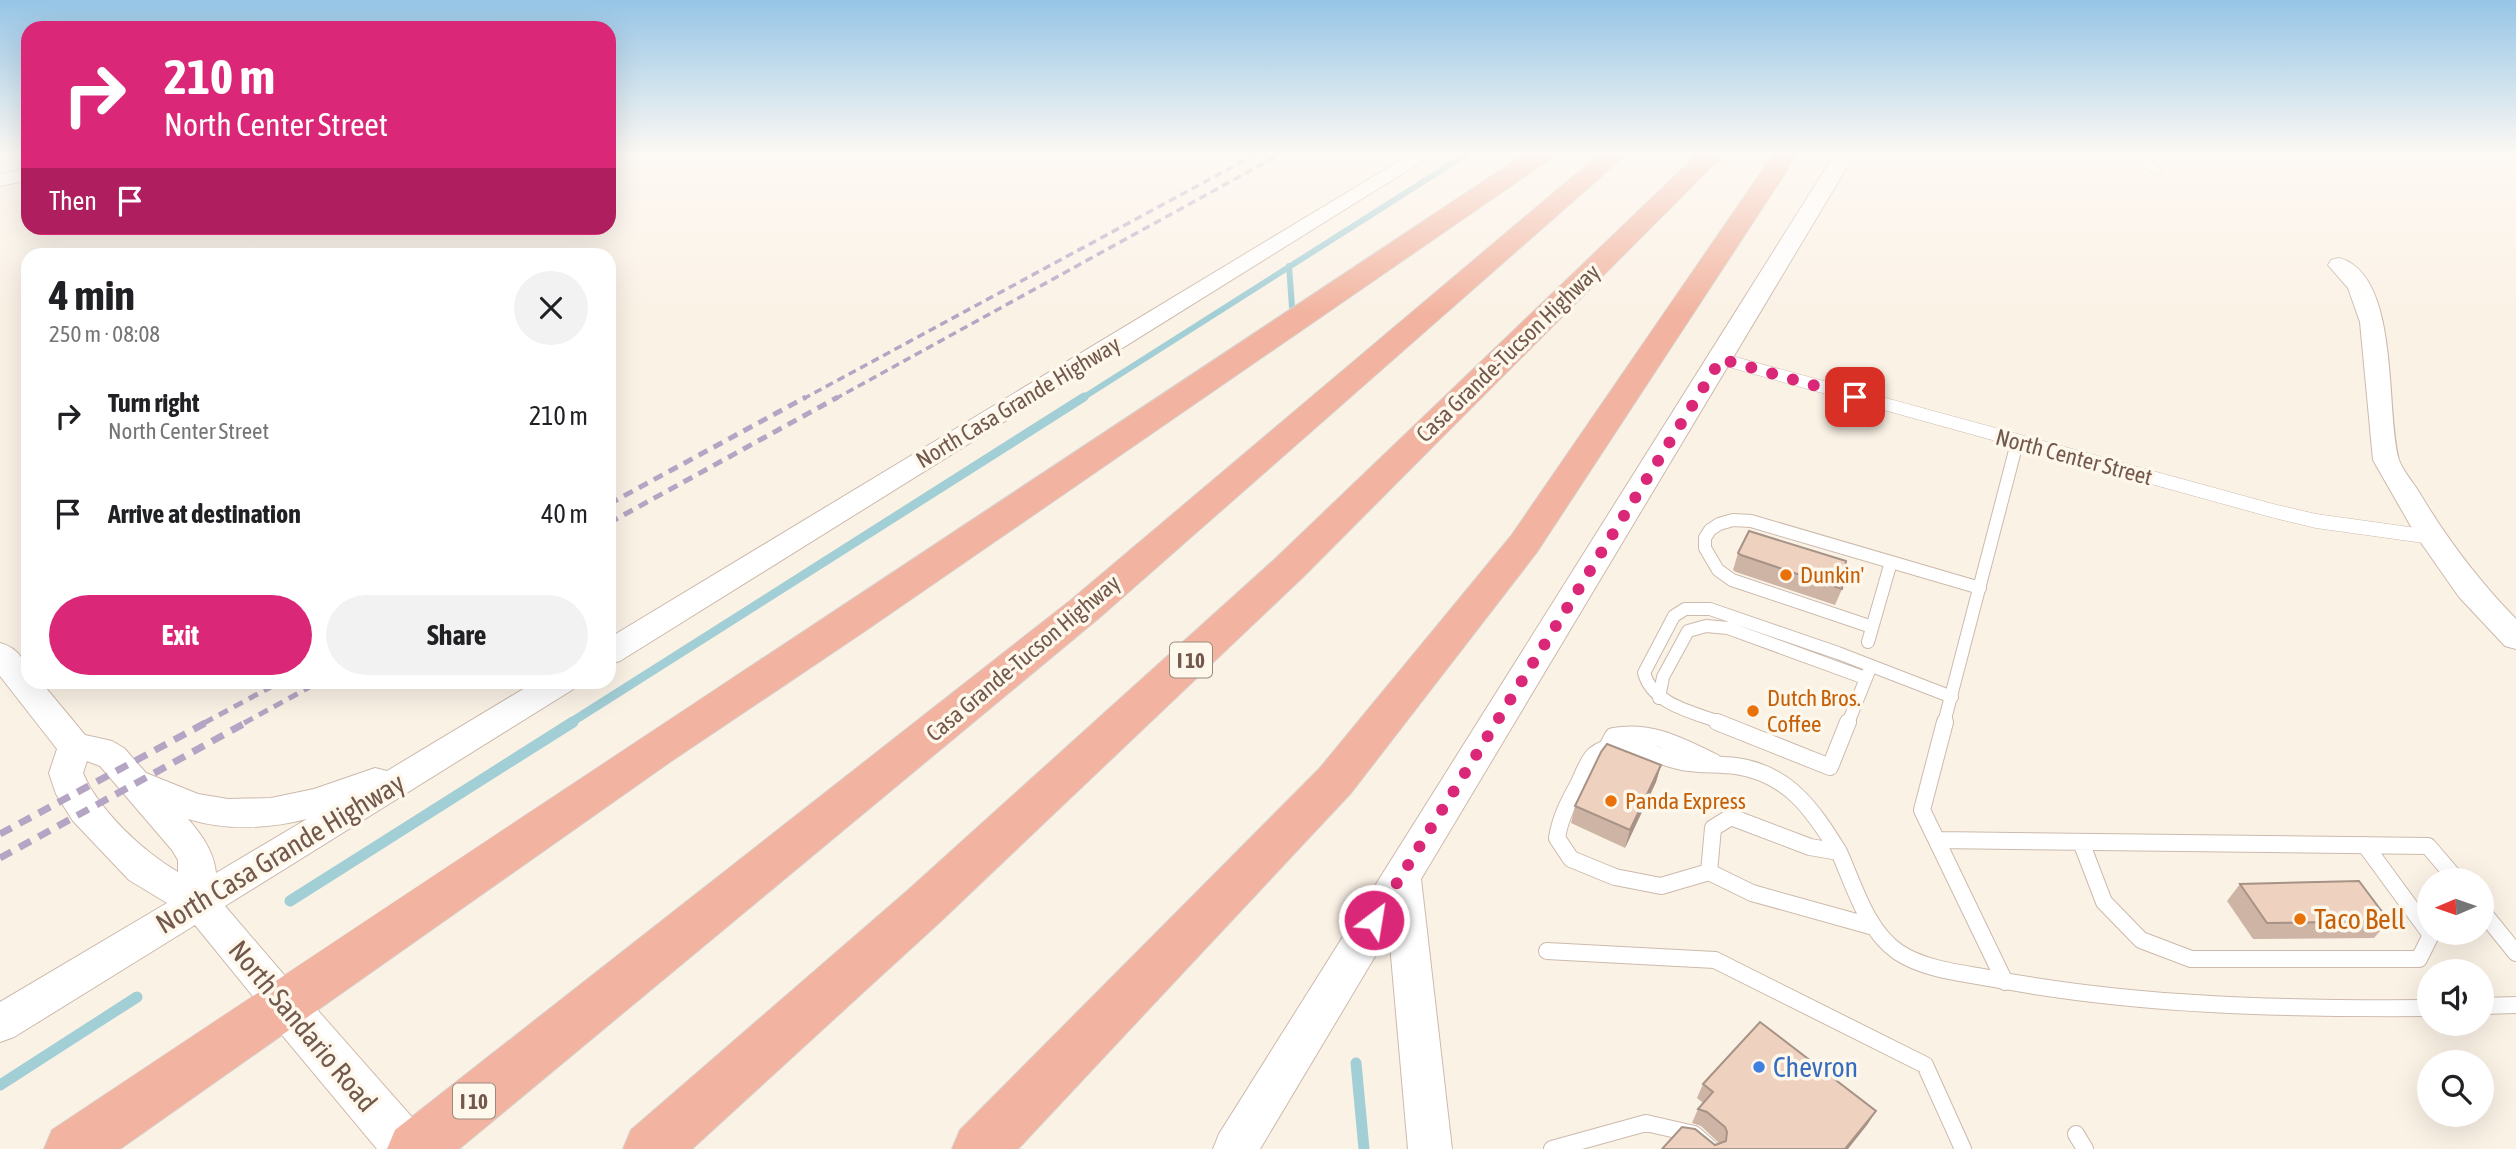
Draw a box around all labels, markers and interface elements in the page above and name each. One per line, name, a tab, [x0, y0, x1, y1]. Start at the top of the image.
text: 210 m	[164, 48, 275, 104]
icon: right	[49, 49, 140, 140]
text: North Center Street	[164, 106, 388, 143]
icon: arrive	[111, 182, 149, 220]
text: Then	[49, 186, 97, 216]
street label: Casa Grande-Tucson Highway	[1411, 259, 1605, 447]
text: 4 min	[49, 271, 135, 319]
button: close	[514, 271, 588, 345]
text: 250 m · 08:08	[49, 321, 160, 347]
street label: North Casa Grande Highway	[911, 331, 1125, 473]
pin	[1825, 367, 1885, 427]
icon: arrive	[1836, 378, 1874, 416]
text: Turn right	[108, 388, 199, 418]
icon: right	[49, 397, 87, 435]
text: 210 m	[529, 401, 588, 431]
text: North Center Street	[108, 418, 269, 444]
street label: North Center Street	[1993, 424, 2155, 490]
icon: arrive	[49, 495, 87, 533]
text: Arrive at destination	[108, 499, 301, 529]
text: 40 m	[541, 499, 588, 529]
place label: Dunkin'	[1800, 562, 1864, 588]
marker: Dunkin'	[1778, 567, 1794, 583]
street label: Casa Grande-Tucson Highway	[921, 569, 1125, 747]
button: Exit	[49, 595, 312, 675]
button: Share	[326, 595, 588, 675]
road number: I 10	[1170, 642, 1212, 678]
place label: Dutch Bros. Coffee	[1767, 685, 1861, 737]
marker: Dutch Bros. Coffee	[1745, 703, 1761, 719]
street label: North Casa Grande Highway	[150, 766, 410, 940]
place label: Panda Express	[1625, 788, 1746, 814]
marker: Panda Express	[1603, 793, 1619, 809]
north arrow	[2417, 868, 2494, 945]
map controls	[2417, 868, 2494, 1127]
position arrow	[1337, 883, 1411, 957]
place label: Taco Bell	[2314, 903, 2406, 935]
marker: Taco Bell	[2292, 911, 2308, 927]
street label: North Sandario Road	[222, 934, 384, 1118]
button: sound	[2417, 959, 2494, 1036]
button: search	[2417, 1050, 2494, 1127]
place label: Chevron	[1773, 1051, 1858, 1083]
marker: Chevron	[1751, 1059, 1767, 1075]
road number: I 10	[453, 1084, 495, 1118]

